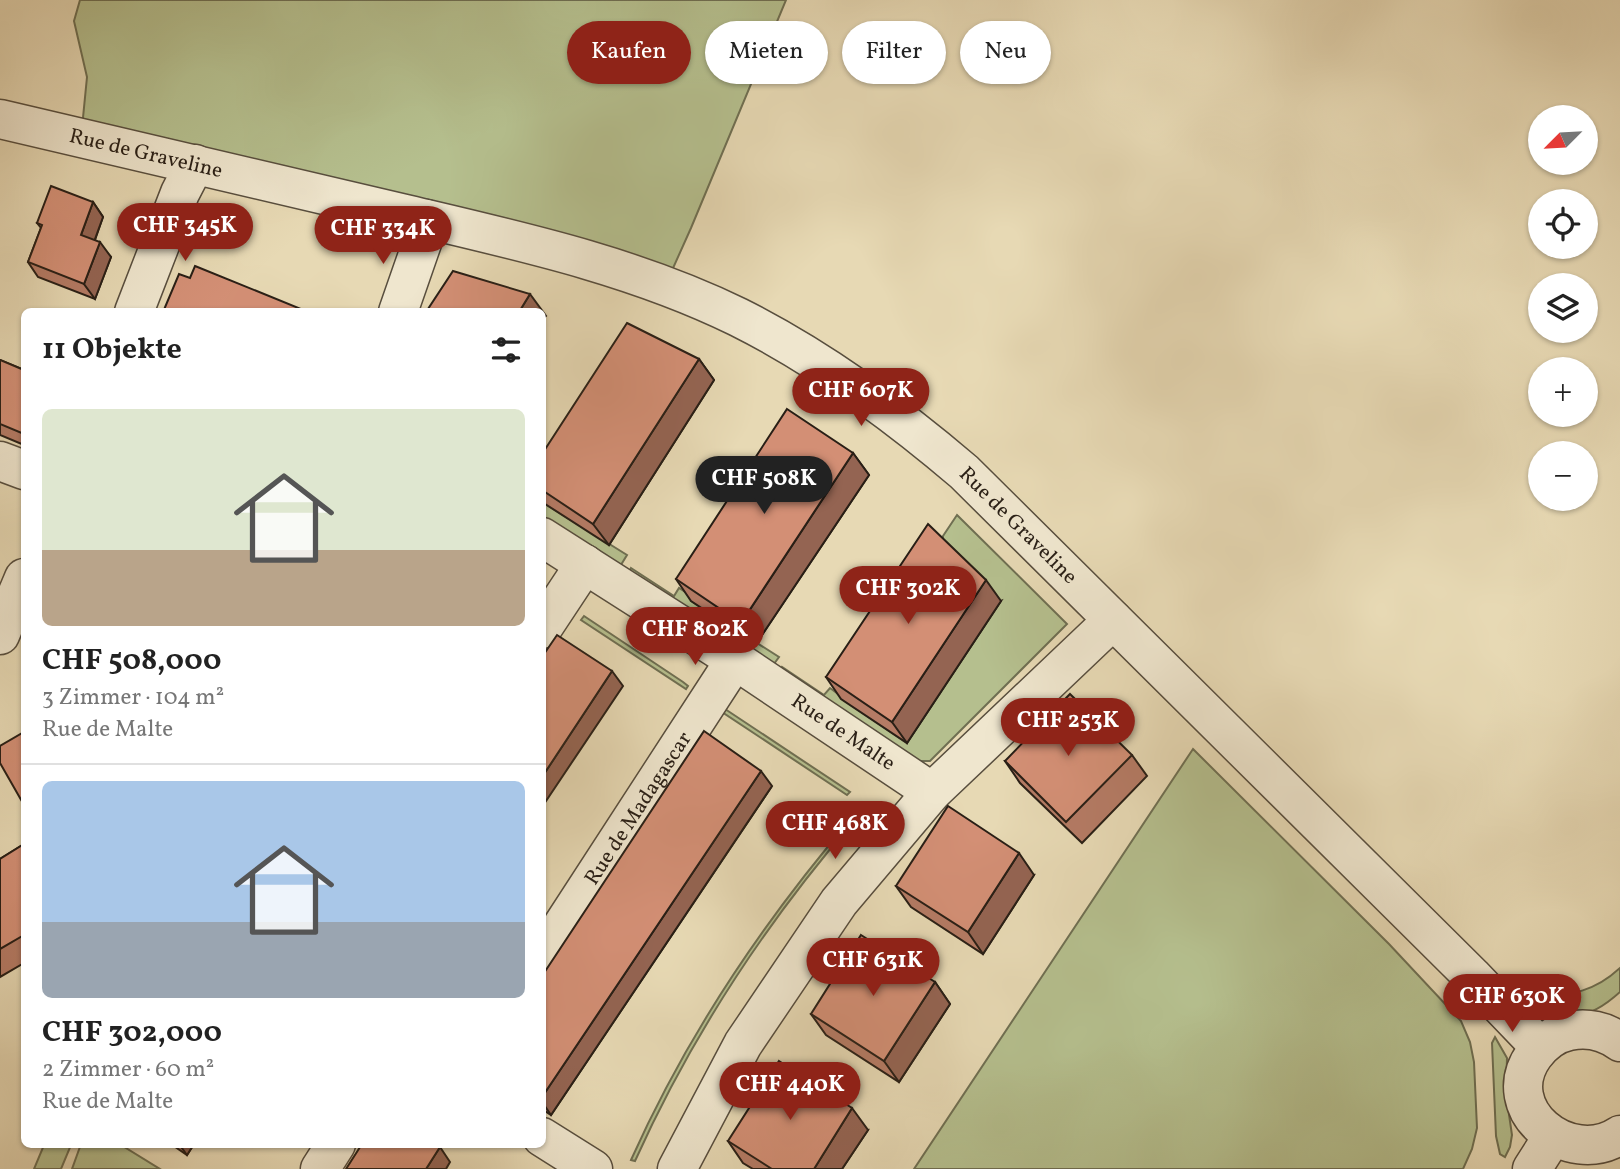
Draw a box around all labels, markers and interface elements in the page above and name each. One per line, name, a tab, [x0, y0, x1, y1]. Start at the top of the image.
chip: Kaufen	[567, 21, 691, 84]
chip: Mieten	[705, 21, 828, 84]
chip: Filter	[842, 21, 946, 84]
chip: Neu	[960, 21, 1051, 84]
north arrow	[1528, 105, 1598, 175]
map controls	[1528, 105, 1598, 511]
street label: Rue de Graveline	[66, 122, 225, 186]
button: locate	[1528, 189, 1598, 259]
pin: CHF 345K	[113, 204, 257, 263]
pin: CHF 334K	[311, 206, 455, 266]
text: CHF 345K	[133, 210, 237, 242]
text: CHF 334K	[331, 213, 435, 245]
button: layers	[1528, 273, 1598, 343]
text: 11 Objekte	[42, 329, 182, 371]
icon: filters	[487, 331, 525, 369]
button: +	[1528, 357, 1598, 427]
pin: CHF 607K	[789, 368, 933, 428]
text: CHF 607K	[808, 375, 914, 407]
button: −	[1528, 441, 1598, 511]
icon: home	[221, 455, 347, 581]
pin: CHF 508K	[692, 456, 836, 516]
street label: Rue de Graveline	[952, 460, 1084, 591]
text: CHF 508K	[711, 463, 817, 495]
pin: CHF 302K	[836, 566, 980, 626]
text: CHF 302K	[855, 573, 961, 605]
pin: CHF 802K	[623, 608, 767, 667]
text: CHF 802K	[642, 614, 748, 646]
text: CHF 508,000	[42, 640, 222, 682]
text: 3 Zimmer · 104 m²	[42, 682, 224, 714]
street label: Rue de Malte	[785, 687, 901, 778]
pin: CHF 253K	[996, 698, 1140, 758]
text: CHF 253K	[1017, 705, 1119, 737]
text: Rue de Malte	[42, 714, 173, 746]
street label: Rue de Madagascar	[578, 726, 699, 891]
pin: CHF 468K	[763, 802, 907, 861]
text: CHF 468K	[782, 808, 888, 840]
icon: home	[221, 827, 347, 953]
pin: CHF 631K	[801, 939, 945, 998]
text: CHF 631K	[823, 945, 924, 977]
pin: CHF 630K	[1440, 974, 1584, 1034]
text: CHF 630K	[1459, 981, 1565, 1013]
text: CHF 302,000	[42, 1012, 222, 1054]
text: 2 Zimmer · 60 m²	[42, 1054, 214, 1086]
pin: CHF 440K	[718, 1062, 862, 1122]
text: CHF 440K	[735, 1069, 845, 1101]
text: Rue de Malte	[42, 1086, 173, 1118]

